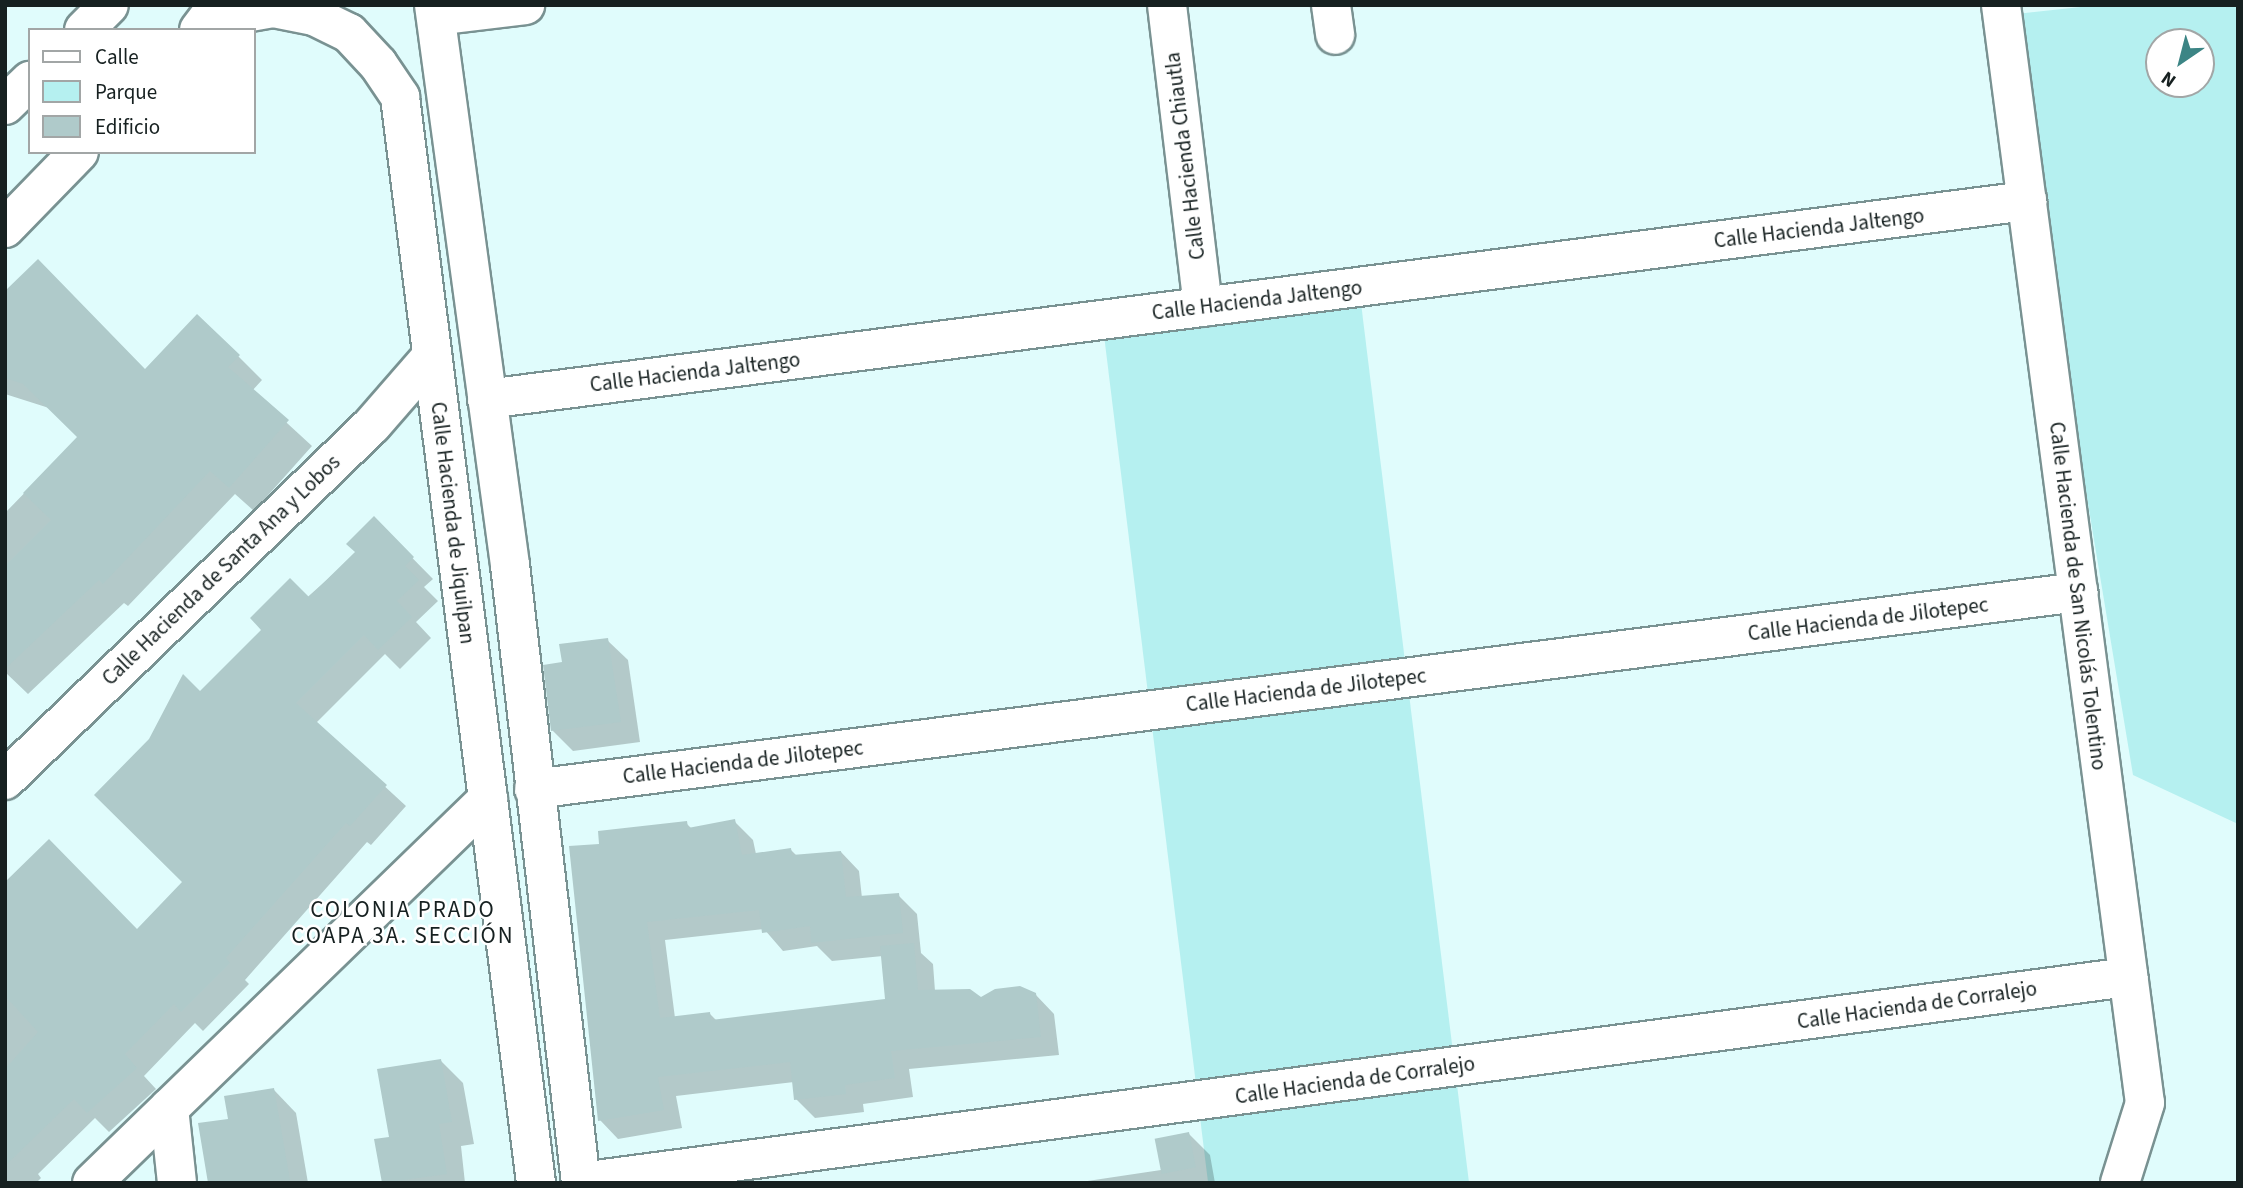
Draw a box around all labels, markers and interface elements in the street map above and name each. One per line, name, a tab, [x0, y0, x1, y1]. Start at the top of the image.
legend	[28, 28, 256, 154]
north arrow	[2145, 28, 2215, 98]
text: Calle	[95, 42, 139, 72]
street label: Calle Hacienda Chiautla	[1160, 51, 1210, 261]
text: N	[2156, 64, 2182, 94]
text: Parque	[95, 77, 157, 107]
text: Edificio	[95, 112, 160, 142]
street label: Calle Hacienda Jaltengo	[1712, 203, 1926, 253]
street label: Calle Hacienda Jaltengo	[1150, 275, 1364, 325]
street label: Calle Hacienda Jaltengo	[588, 347, 802, 397]
street label: Calle Hacienda de Jiquilpan	[426, 400, 480, 646]
street label: Calle Hacienda de San Nicolás Tolentino	[2044, 420, 2112, 772]
street label: Calle Hacienda de Santa Ana y Lobos	[97, 449, 345, 691]
street label: Calle Hacienda de Jilotepec	[1746, 592, 1990, 646]
street label: Calle Hacienda de Jilotepec	[1184, 663, 1428, 717]
street label: Calle Hacienda de Jilotepec	[621, 735, 865, 789]
district label: COLONIA PRADO COAPA 3A. SECCIÓN	[293, 896, 513, 950]
street label: Calle Hacienda de Corralejo	[1795, 976, 2039, 1034]
street label: Calle Hacienda de Corralejo	[1233, 1051, 1477, 1109]

